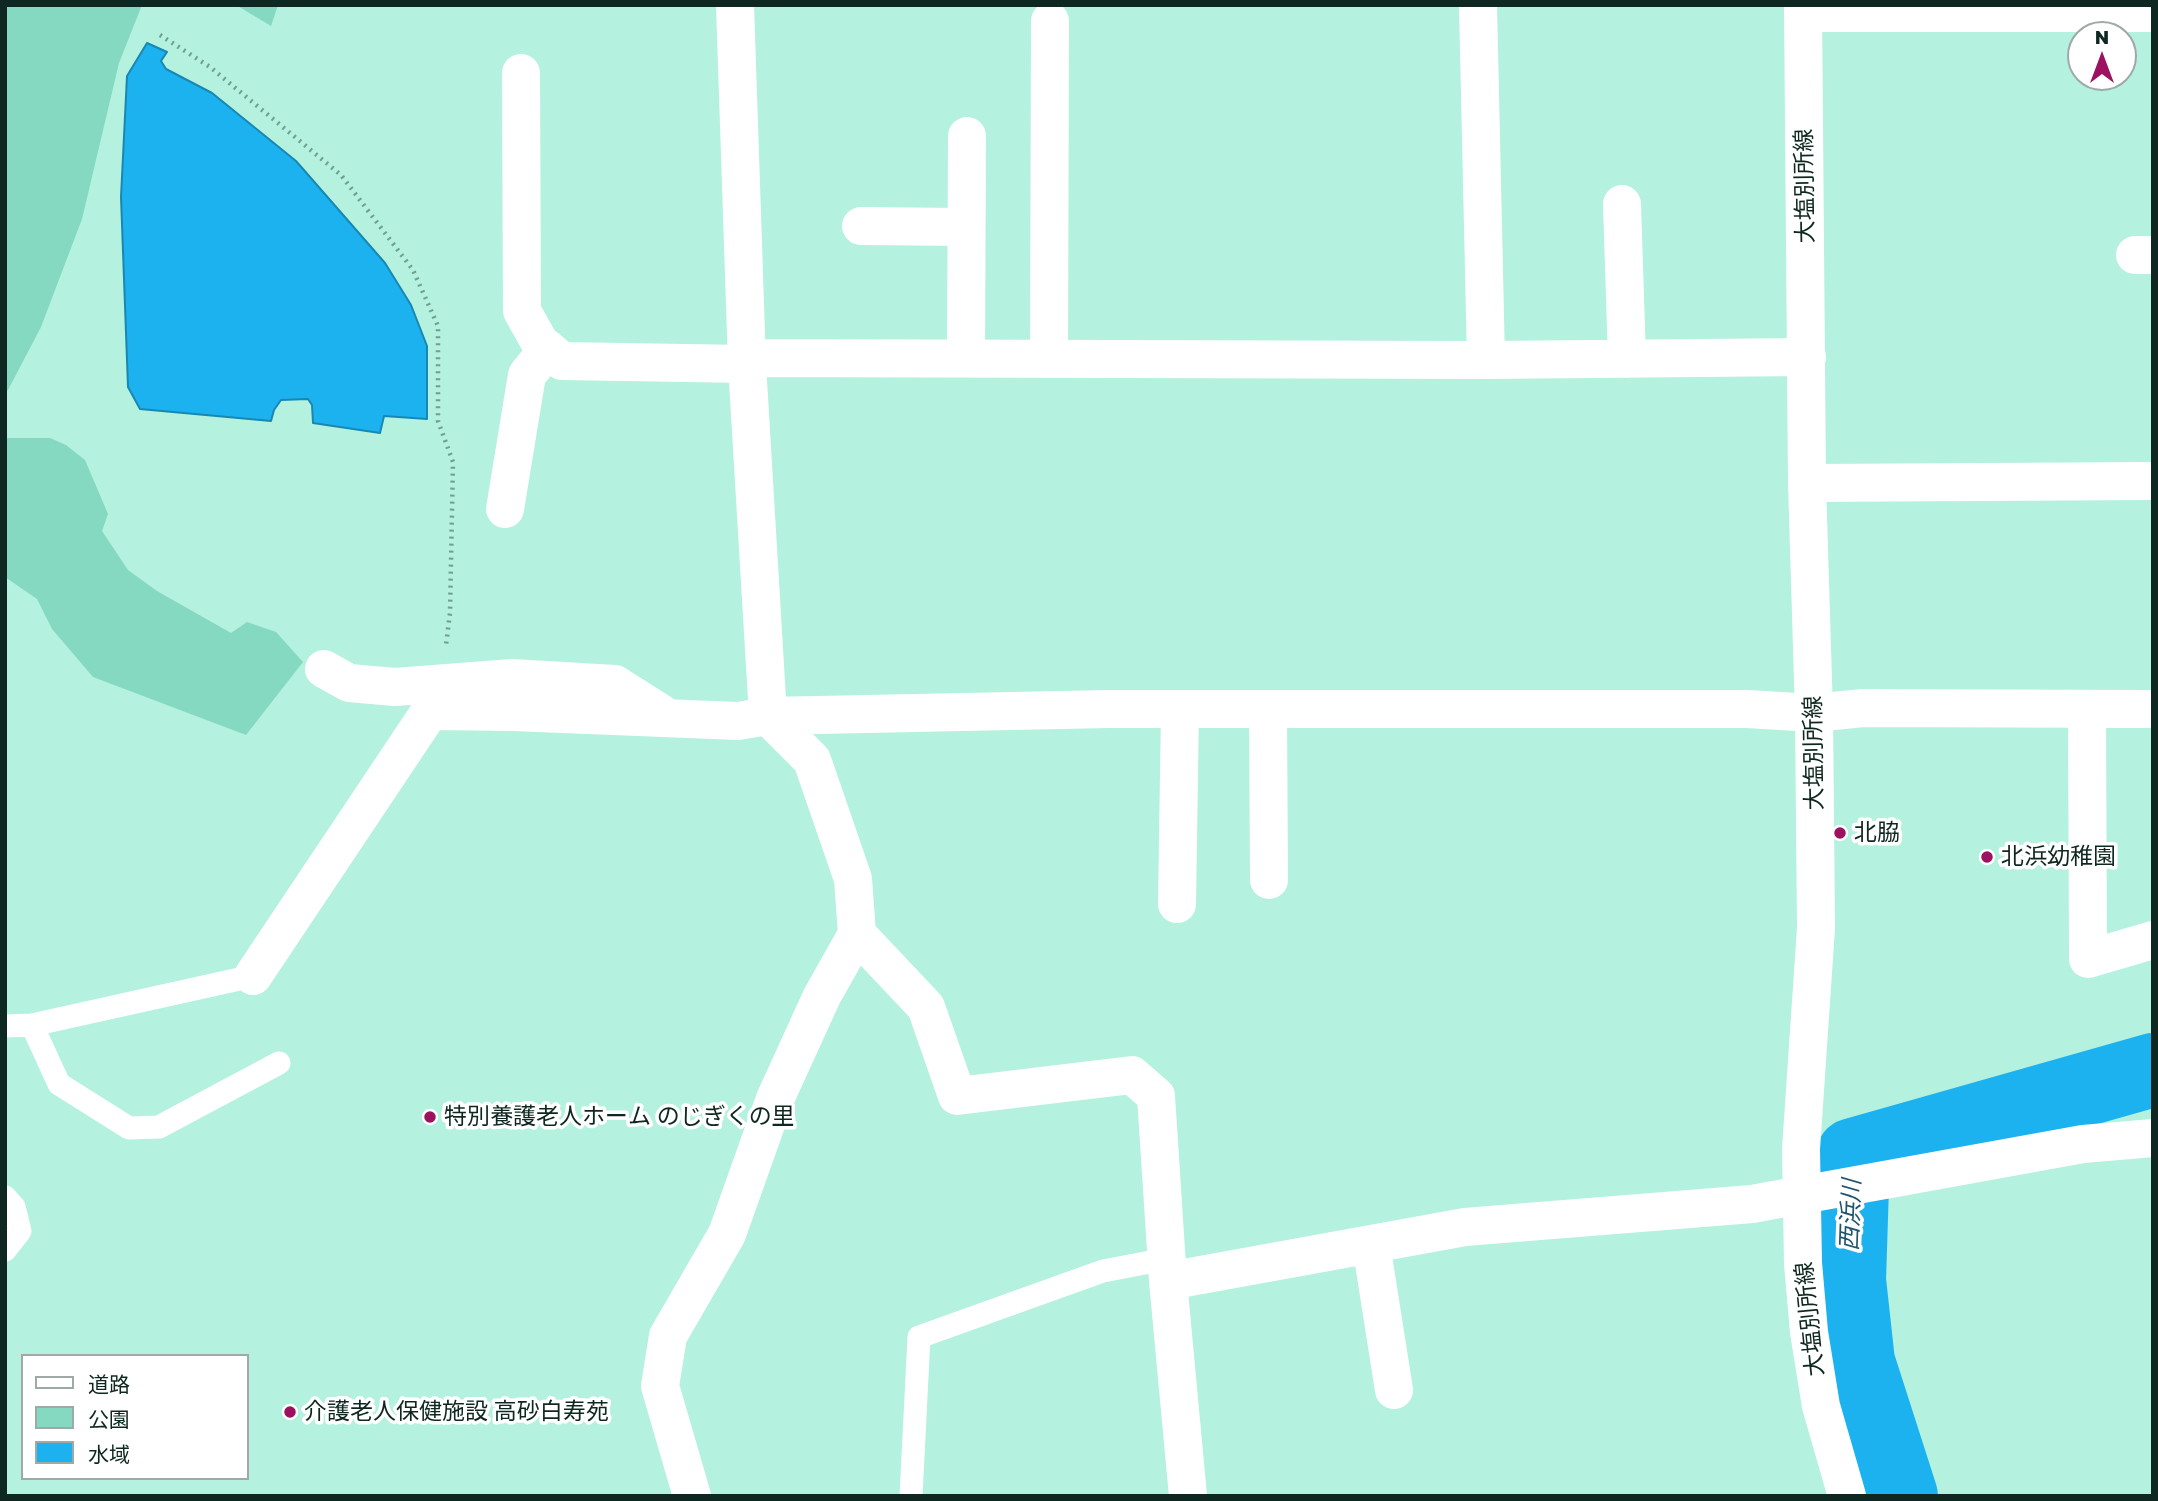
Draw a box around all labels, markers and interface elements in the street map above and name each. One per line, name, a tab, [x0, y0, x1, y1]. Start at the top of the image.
north arrow	[2067, 21, 2137, 91]
text: N	[2095, 25, 2109, 48]
street label: 大塩別所線	[1790, 128, 1820, 244]
street label: 大塩別所線	[1799, 695, 1829, 811]
place label: 北脇	[1854, 819, 1900, 847]
marker: 北脇	[1832, 825, 1848, 841]
place label: 北浜幼稚園	[2001, 843, 2116, 871]
marker: 北浜幼稚園	[1979, 849, 1995, 865]
place label: 特別養護老人ホーム のじぎくの里	[444, 1103, 795, 1131]
marker: 特別養護老人ホーム のじぎくの里	[422, 1109, 438, 1125]
water label: 西浜川	[1835, 1179, 1867, 1251]
street label: 大塩別所線	[1790, 1260, 1830, 1378]
legend	[21, 1354, 248, 1480]
text: 道路	[88, 1371, 130, 1397]
place label: 介護老人保健施設 高砂白寿苑	[304, 1398, 609, 1426]
marker: 介護老人保健施設 高砂白寿苑	[282, 1404, 298, 1420]
text: 公園	[88, 1406, 130, 1432]
text: 水域	[88, 1441, 130, 1467]

